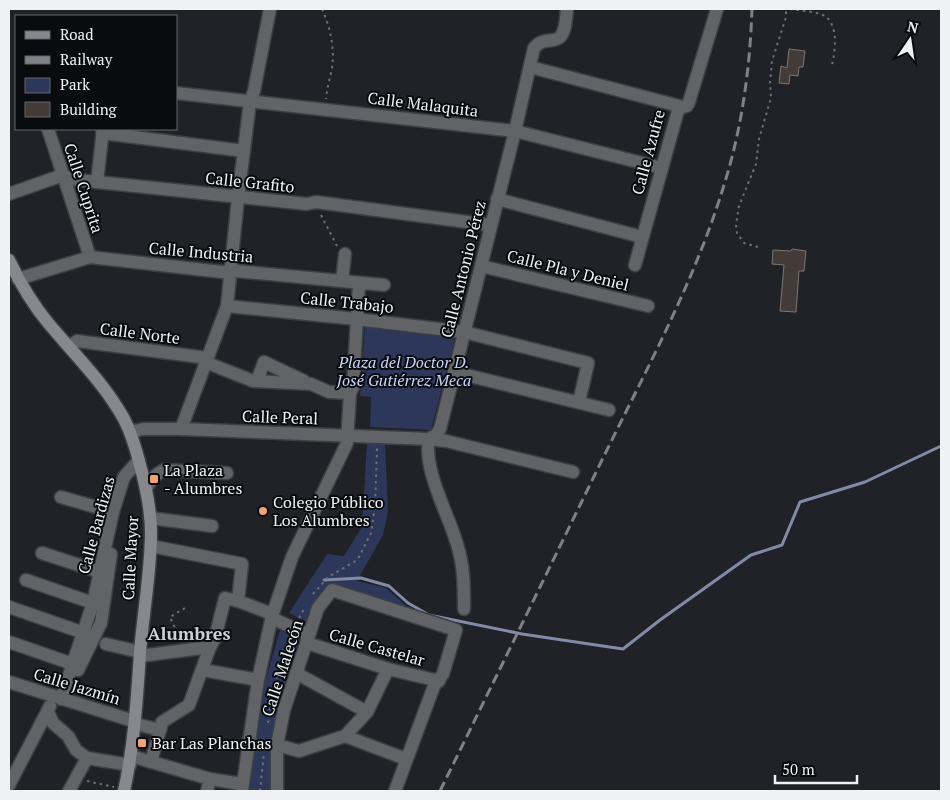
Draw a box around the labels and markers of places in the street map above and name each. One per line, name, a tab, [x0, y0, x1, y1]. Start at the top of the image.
place label: La Plaza - Alumbres	[164, 459, 242, 499]
marker: La Plaza - Alumbres	[148, 473, 160, 485]
place label: Colegio Público Los Alumbres	[273, 491, 384, 531]
marker: Colegio Público Los Alumbres	[257, 505, 269, 517]
place label: Bar Las Planchas	[152, 732, 271, 754]
marker: Bar Las Planchas	[136, 737, 148, 749]

